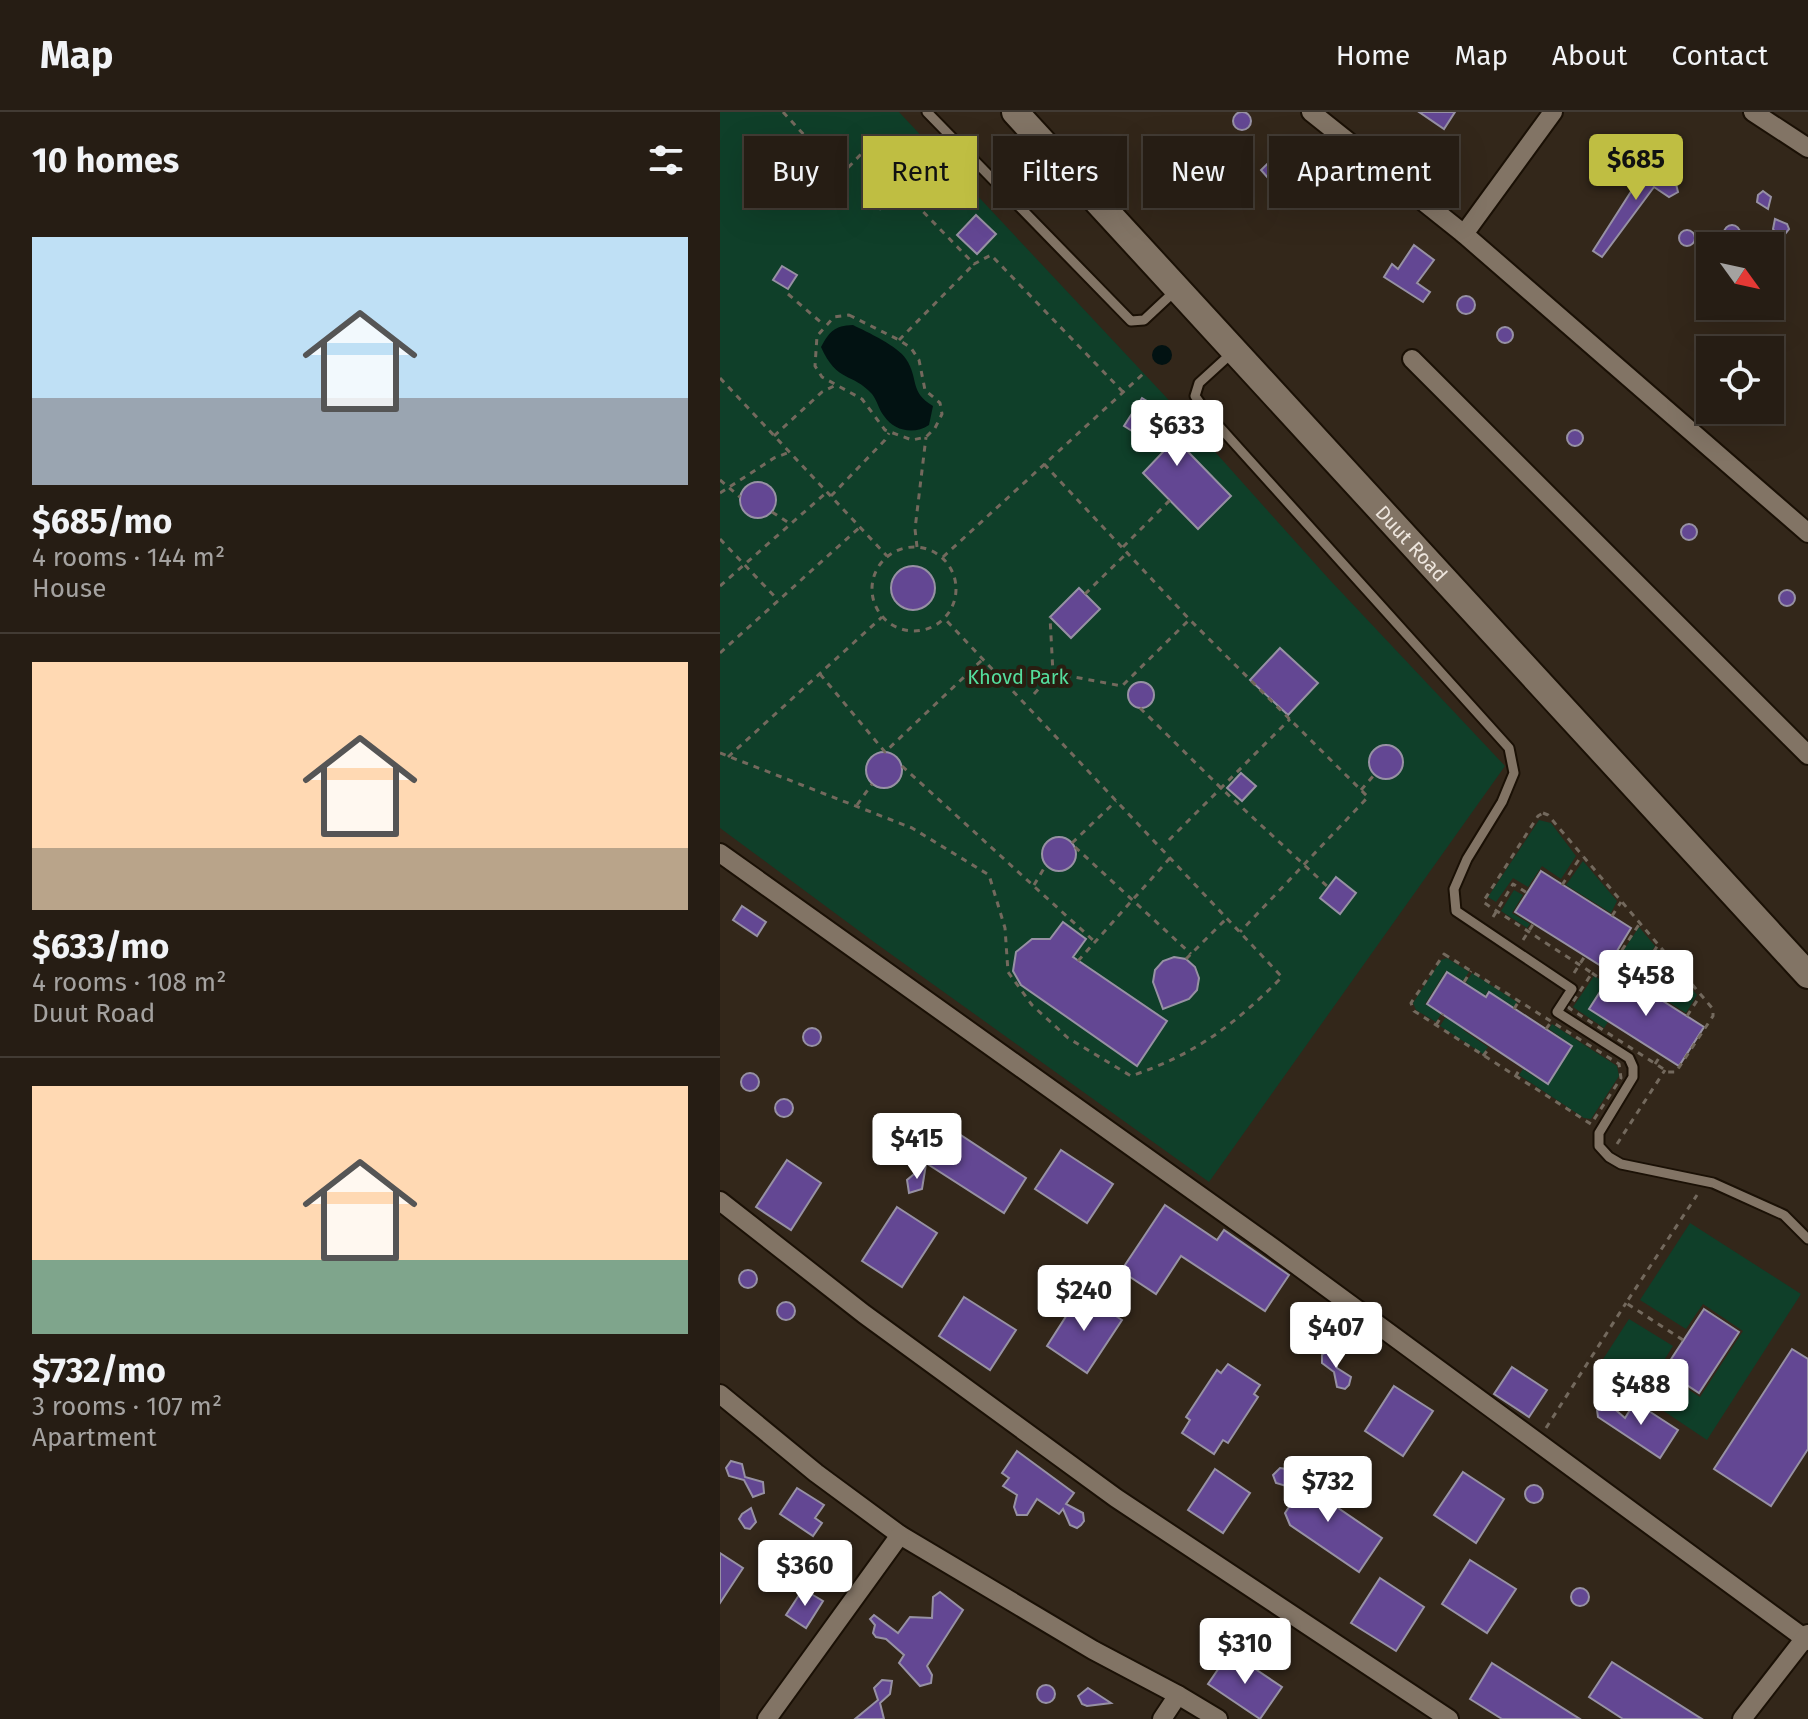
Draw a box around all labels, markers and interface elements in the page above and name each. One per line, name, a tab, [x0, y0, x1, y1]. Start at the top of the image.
text: Map	[40, 32, 113, 78]
text: Home	[1336, 39, 1410, 72]
text: Map	[1454, 39, 1508, 72]
text: About	[1552, 39, 1627, 72]
text: Contact	[1671, 39, 1768, 72]
pin: $685	[1589, 134, 1683, 202]
chip: Buy	[744, 136, 847, 208]
chip: Rent	[863, 136, 977, 208]
chip: Filters	[993, 136, 1127, 208]
chip: New	[1143, 136, 1253, 208]
chip: Apartment	[1269, 136, 1459, 208]
icon: filters	[644, 138, 688, 182]
text: 10 homes	[32, 140, 179, 181]
text: $685	[1607, 144, 1665, 175]
north arrow	[1696, 232, 1784, 320]
map controls	[1696, 232, 1784, 424]
icon: home	[288, 289, 432, 433]
button: locate	[1696, 336, 1784, 424]
pin: $633	[1130, 400, 1224, 468]
text: $633	[1149, 410, 1205, 441]
street label: Duut Road	[1371, 500, 1452, 587]
text: $685/mo	[32, 501, 172, 542]
text: 4 rooms · 144 m²	[32, 542, 225, 573]
text: House	[32, 573, 106, 604]
park label: Khovd Park	[967, 665, 1069, 689]
icon: home	[288, 714, 432, 858]
text: $633/mo	[32, 926, 169, 967]
pin: $458	[1599, 950, 1693, 1018]
text: $458	[1617, 960, 1675, 991]
text: 4 rooms · 108 m²	[32, 967, 226, 998]
text: Duut Road	[32, 998, 155, 1029]
pin: $415	[870, 1113, 964, 1181]
text: $415	[890, 1123, 944, 1154]
icon: home	[288, 1138, 432, 1282]
pin: $240	[1037, 1265, 1131, 1333]
text: $240	[1056, 1275, 1112, 1306]
pin: $407	[1289, 1302, 1383, 1370]
text: $407	[1308, 1312, 1364, 1343]
text: $732/mo	[32, 1350, 166, 1391]
pin: $488	[1594, 1359, 1688, 1427]
text: $488	[1611, 1369, 1671, 1400]
text: 3 rooms · 107 m²	[32, 1391, 222, 1422]
text: Apartment	[32, 1422, 157, 1453]
pin: $732	[1281, 1456, 1375, 1524]
text: $732	[1302, 1466, 1354, 1497]
pin: $360	[758, 1540, 852, 1608]
text: $360	[776, 1550, 834, 1581]
pin: $310	[1198, 1618, 1292, 1686]
text: $310	[1218, 1628, 1272, 1659]

